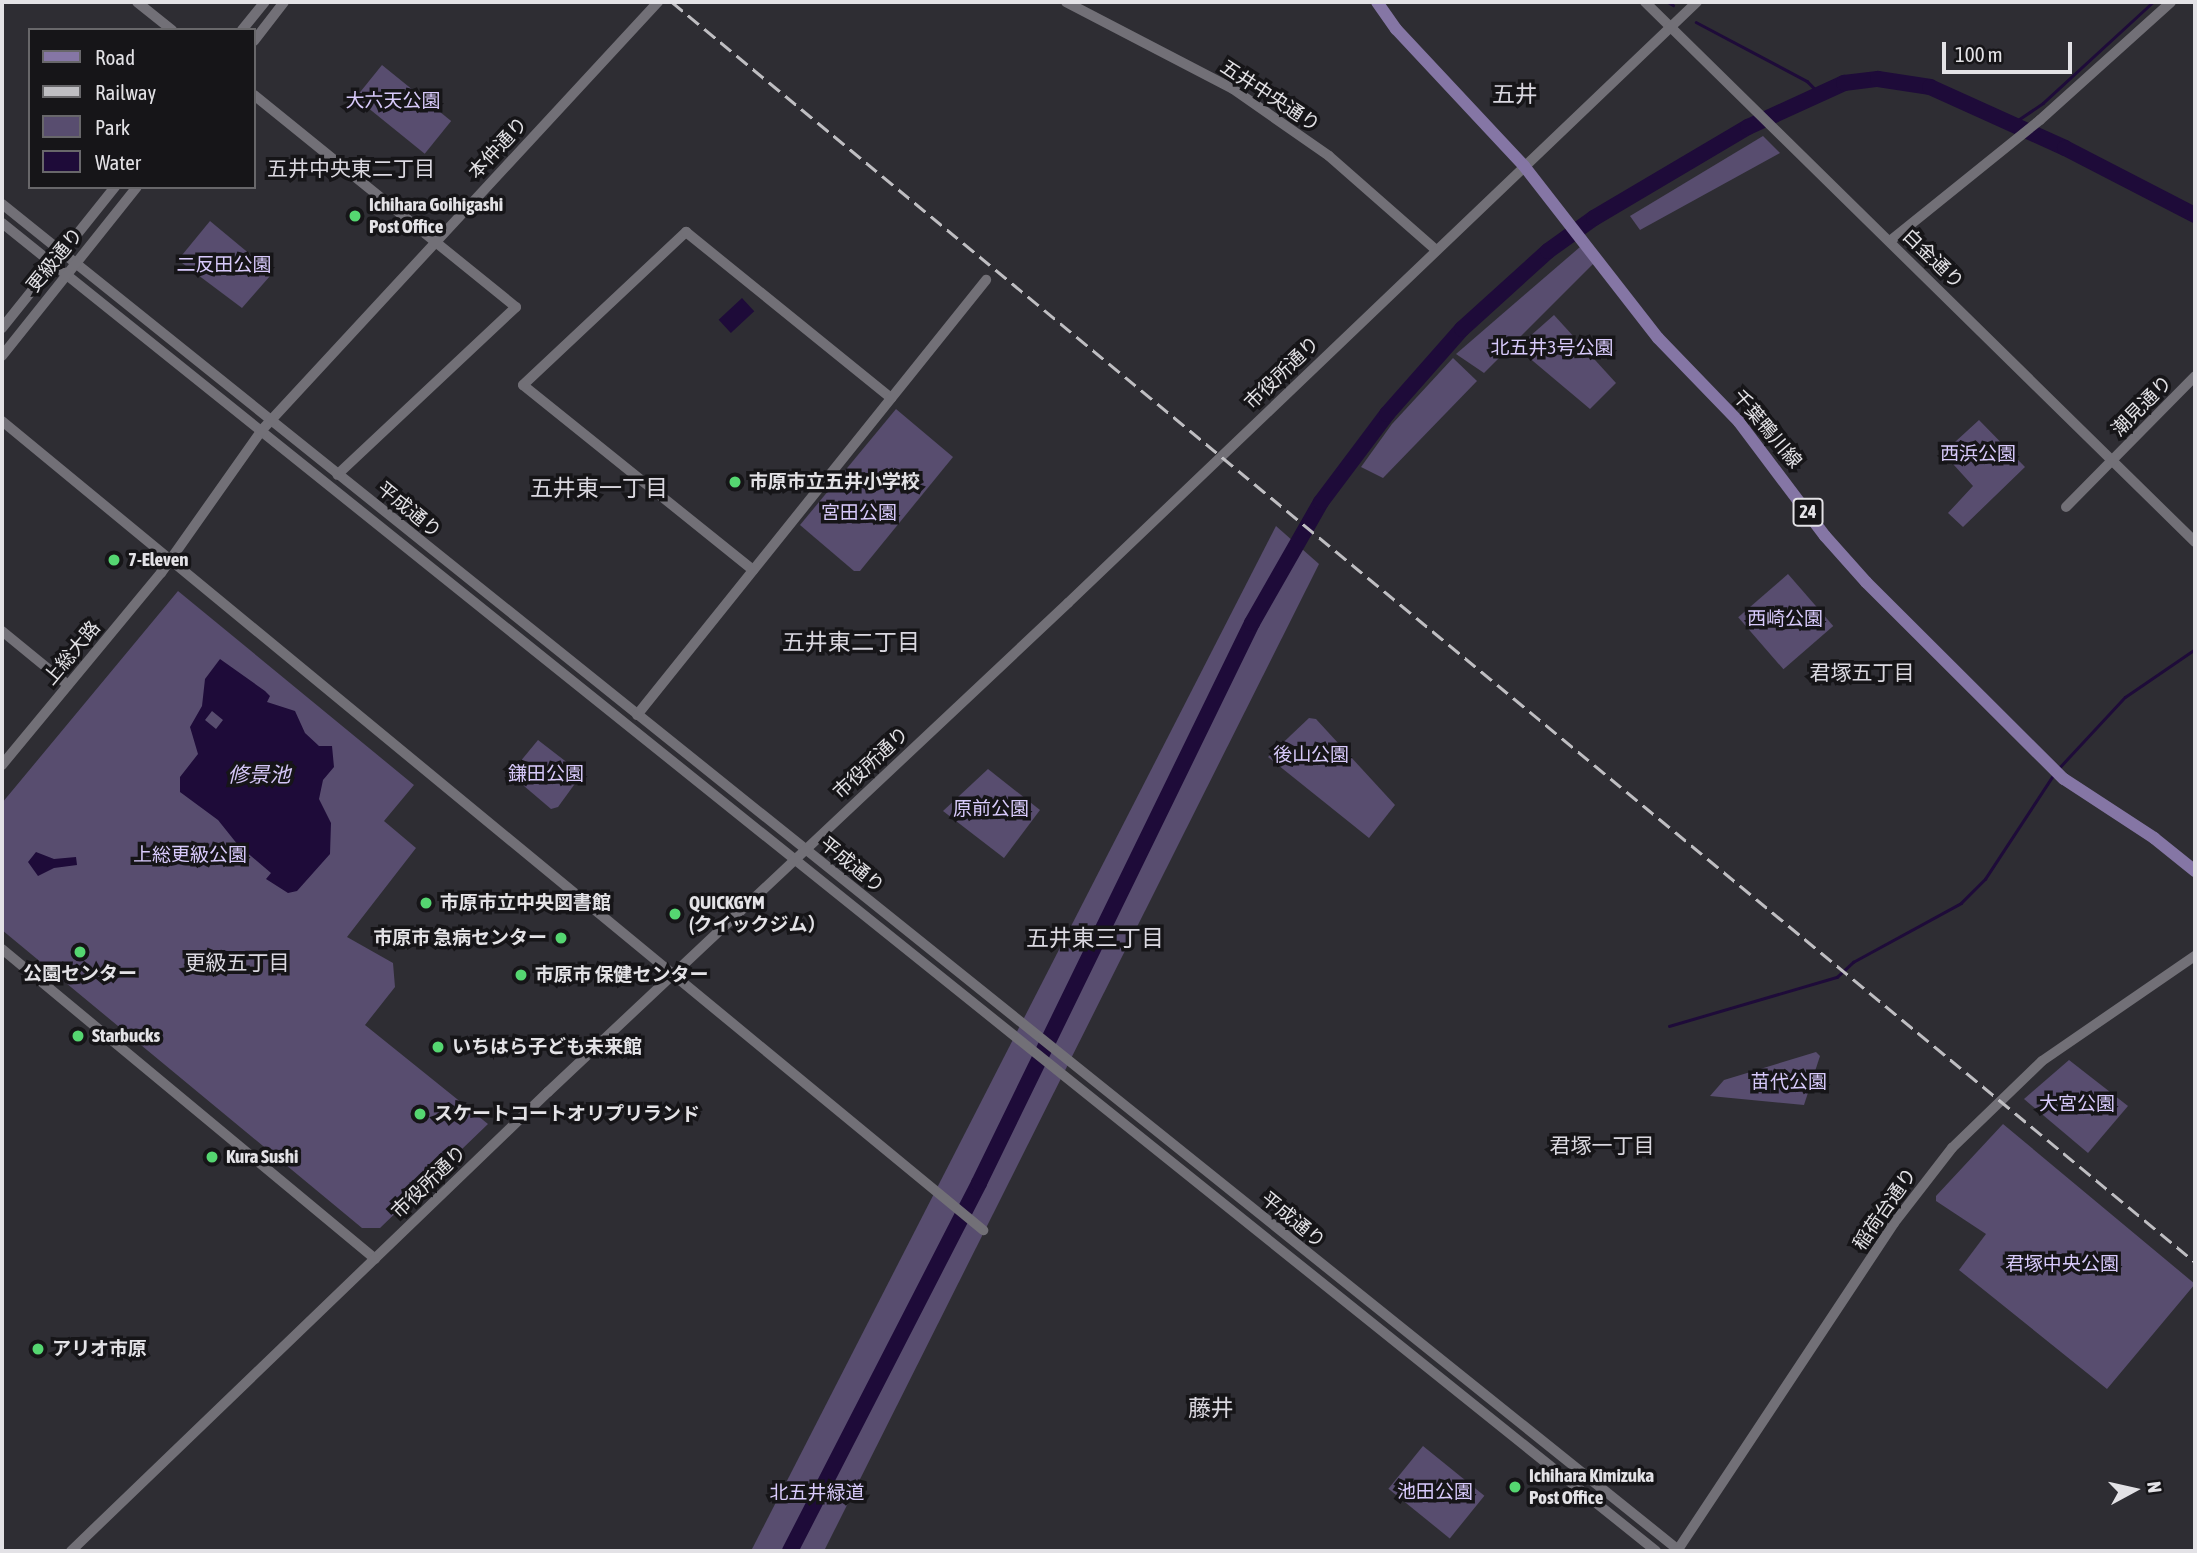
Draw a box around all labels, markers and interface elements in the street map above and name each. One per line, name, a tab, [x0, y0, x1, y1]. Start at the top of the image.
legend	[28, 28, 256, 189]
scale bar	[1945, 28, 2074, 72]
text: 100 m	[1955, 42, 2003, 66]
text: Road	[95, 45, 135, 69]
street label: 五井中央通り	[1216, 55, 1324, 137]
text: Railway	[95, 80, 156, 104]
district label: 五井	[1492, 80, 1538, 108]
park label: 大六天公園	[346, 90, 440, 112]
street label: 本仲通り	[464, 112, 532, 184]
text: Park	[95, 115, 130, 139]
text: Water	[95, 150, 141, 174]
district label: 五井中央東二丁目	[267, 155, 435, 181]
place label: Ichihara Goihigashi Post Office	[369, 194, 503, 238]
marker: Ichihara Goihigashi Post Office	[347, 208, 363, 224]
street label: 更級通り	[22, 223, 88, 297]
street label: 白金通り	[1898, 224, 1968, 294]
park label: 二反田公園	[177, 254, 271, 276]
street label: 市役所通り	[1240, 332, 1324, 414]
park label: 北五井3号公園	[1491, 337, 1613, 359]
street label: 潮見通り	[2107, 371, 2177, 441]
street label: 千葉鴨川線	[1728, 385, 1806, 473]
park label: 西浜公園	[1940, 443, 2016, 465]
place label: 市原市立五井小学校	[749, 471, 920, 493]
district label: 五井東一丁目	[530, 474, 668, 502]
marker: 市原市立五井小学校	[727, 474, 743, 490]
street label: 平成通り	[372, 477, 446, 543]
road number: 24	[1792, 498, 1824, 526]
park label: 宮田公園	[821, 502, 897, 524]
place label: 7-Eleven	[128, 549, 189, 571]
marker: 7-Eleven	[106, 552, 122, 568]
park label: 西崎公園	[1747, 608, 1823, 630]
street label: 上総大路	[39, 617, 105, 689]
district label: 五井東二丁目	[782, 628, 920, 656]
district label: 君塚五丁目	[1810, 659, 1914, 685]
street label: 市役所通り	[828, 722, 914, 804]
park label: 後山公園	[1273, 744, 1349, 766]
water label: 修景池	[228, 761, 290, 787]
park label: 鎌田公園	[508, 763, 584, 785]
park label: 原前公園	[953, 798, 1029, 820]
street label: 平成通り	[815, 832, 889, 898]
park label: 上総更級公園	[133, 844, 247, 866]
place label: 市原市立中央図書館	[440, 892, 611, 914]
place label: QUICKGYM (クイックジム）	[689, 892, 827, 936]
marker: 市原市立中央図書館	[418, 895, 434, 911]
marker: QUICKGYM (クイックジム）	[667, 906, 683, 922]
district label: 五井東三丁目	[1026, 924, 1164, 952]
place label: 市原市 急病センター	[373, 927, 547, 949]
marker: 市原市 急病センター	[553, 930, 569, 946]
marker: 公園センター	[72, 944, 88, 960]
district label: 更級五丁目	[185, 949, 289, 975]
place label: 公園センター	[23, 963, 137, 985]
place label: 市原市 保健センター	[535, 964, 709, 986]
marker: 市原市 保健センター	[513, 967, 529, 983]
place label: Starbucks	[92, 1025, 160, 1047]
marker: Starbucks	[70, 1028, 86, 1044]
place label: いちはら子ども未来館	[452, 1036, 642, 1058]
marker: いちはら子ども未来館	[430, 1039, 446, 1055]
park label: 苗代公園	[1751, 1071, 1827, 1093]
park label: 大宮公園	[2039, 1093, 2115, 1115]
place label: スケートコートオリプリランド	[434, 1103, 700, 1125]
marker: スケートコートオリプリランド	[412, 1106, 428, 1122]
district label: 君塚一丁目	[1550, 1132, 1654, 1158]
street label: 市役所通り	[387, 1141, 471, 1223]
place label: Kura Sushi	[226, 1146, 298, 1168]
marker: Kura Sushi	[204, 1149, 220, 1165]
street label: 稲荷台通り	[1848, 1164, 1922, 1254]
street label: 平成通り	[1256, 1187, 1330, 1253]
park label: 君塚中央公園	[2005, 1253, 2119, 1275]
place label: アリオ市原	[52, 1338, 147, 1360]
marker: アリオ市原	[30, 1341, 46, 1357]
district label: 藤井	[1188, 1394, 1234, 1422]
north arrow	[2099, 1455, 2169, 1525]
place label: Ichihara Kimizuka Post Office	[1529, 1465, 1654, 1509]
marker: Ichihara Kimizuka Post Office	[1507, 1479, 1523, 1495]
text: N	[2143, 1480, 2166, 1494]
park label: 池田公園	[1397, 1481, 1473, 1503]
park label: 北五井緑道	[770, 1482, 864, 1504]

